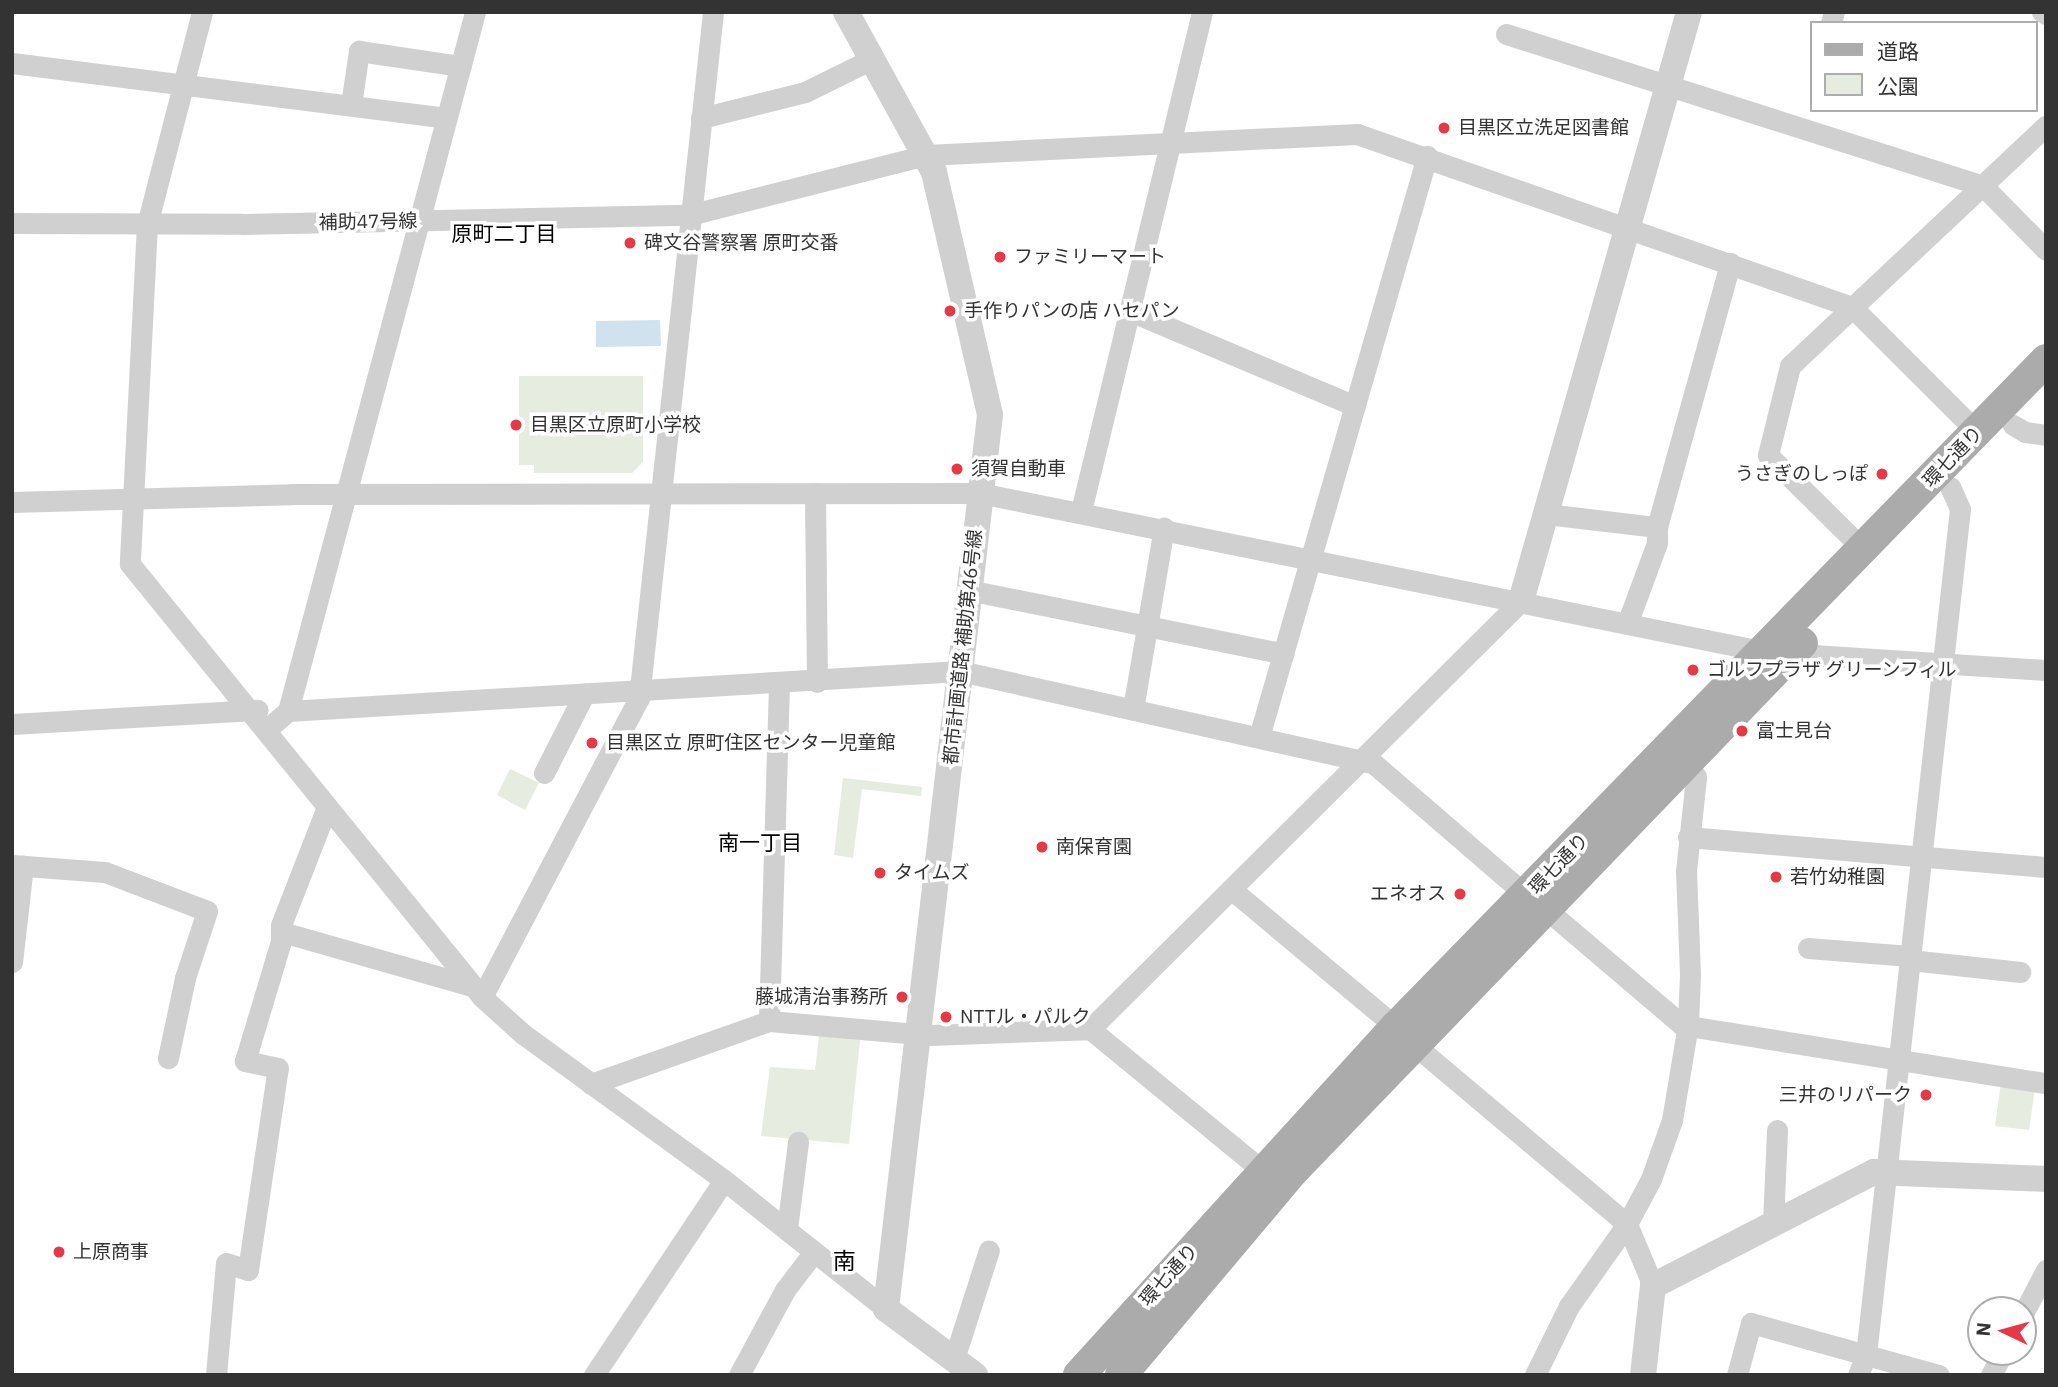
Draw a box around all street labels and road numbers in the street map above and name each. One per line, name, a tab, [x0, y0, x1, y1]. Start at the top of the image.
street label: 補助47号線	[318, 210, 418, 234]
street label: 環七通り	[1918, 422, 1988, 492]
street label: 都市計画道路 補助第46号線	[939, 528, 987, 766]
street label: 環七通り	[1524, 829, 1594, 899]
street label: 環七通り	[1135, 1239, 1203, 1311]

